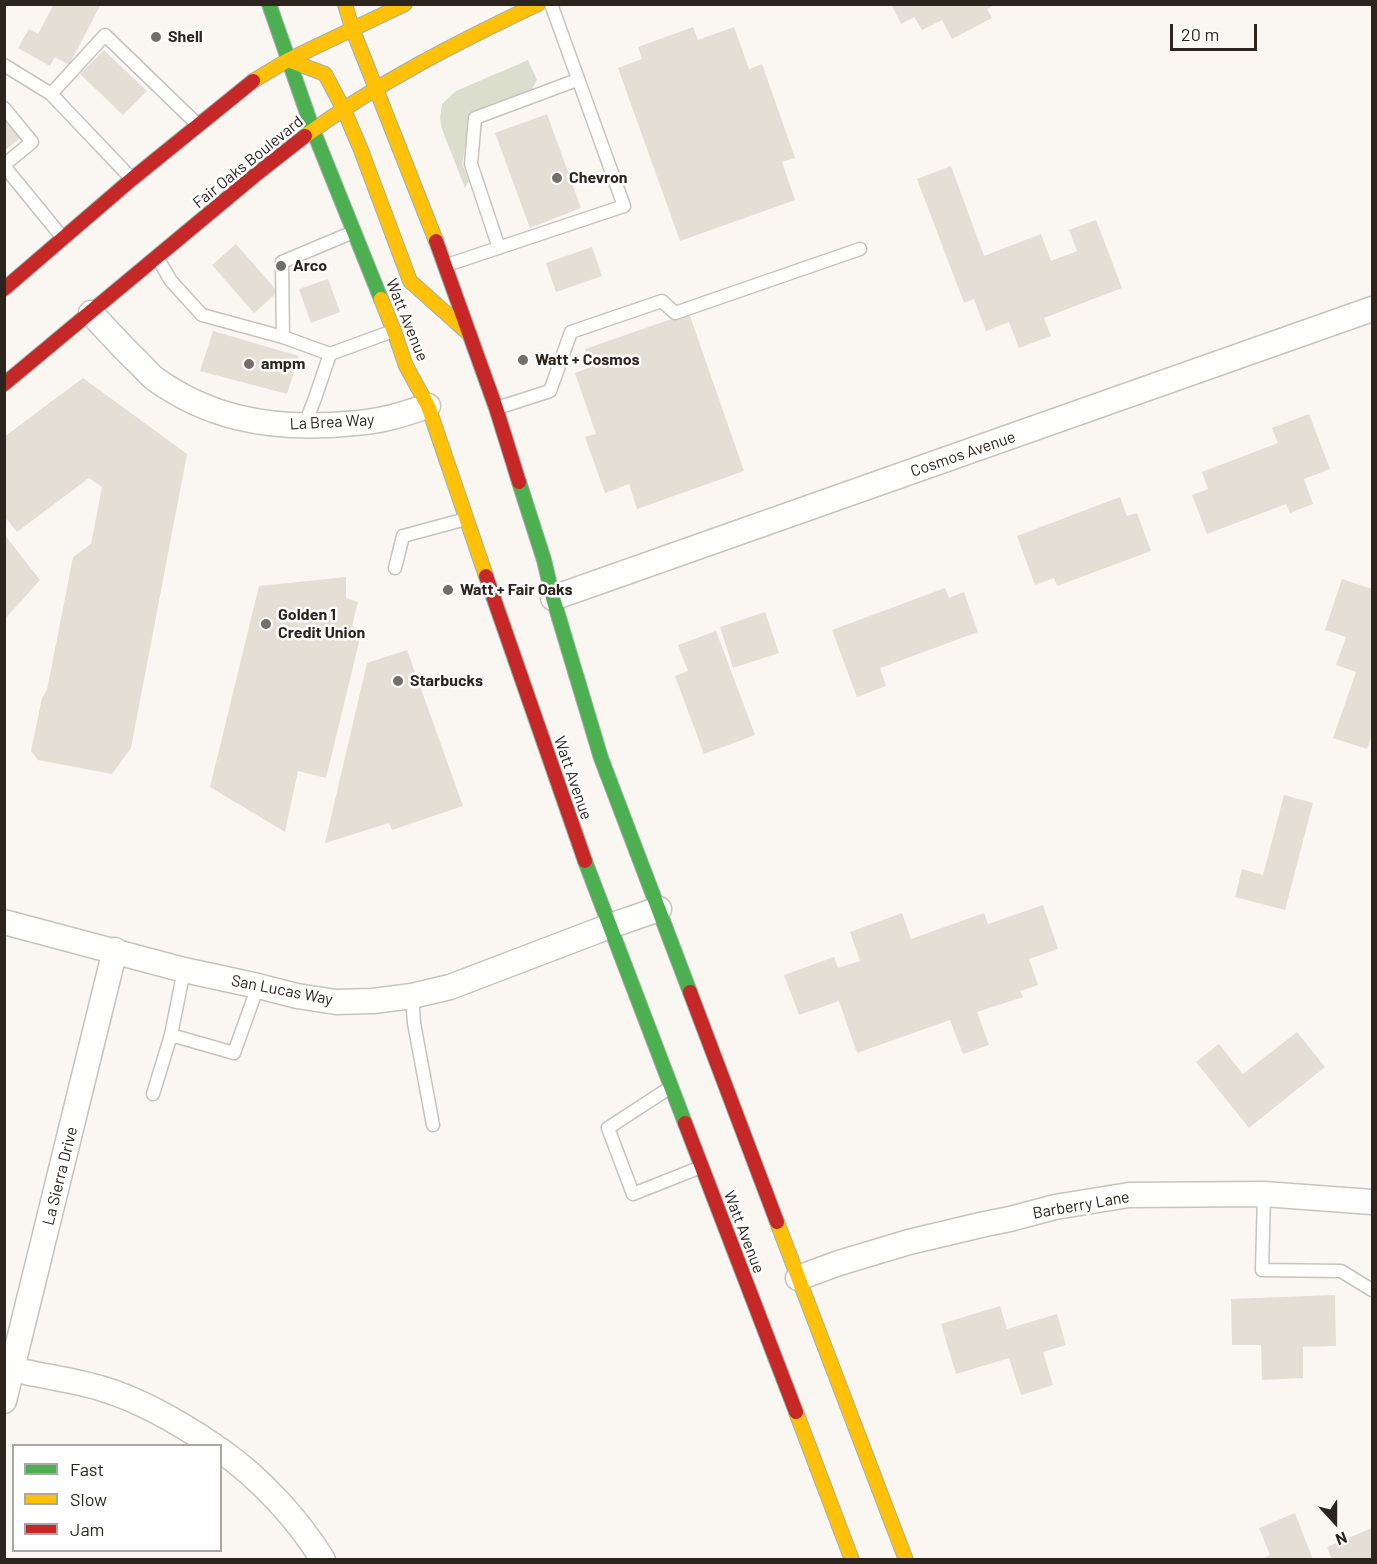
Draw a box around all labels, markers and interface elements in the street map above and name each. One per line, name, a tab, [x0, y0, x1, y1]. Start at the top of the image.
scale bar	[1173, 12, 1260, 50]
text: 20 m	[1181, 23, 1219, 45]
place label: Shell	[168, 27, 203, 47]
marker: Shell	[149, 30, 163, 44]
street label: Fair Oaks Boulevard	[189, 112, 307, 212]
place label: Chevron	[569, 168, 628, 188]
marker: Chevron	[550, 171, 564, 185]
place label: Arco	[293, 256, 327, 276]
marker: Arco	[274, 259, 288, 273]
street label: Watt Avenue	[382, 276, 432, 364]
place label: Watt + Cosmos	[535, 350, 640, 370]
marker: Watt + Cosmos	[516, 353, 530, 367]
place label: ampm	[261, 354, 305, 374]
marker: ampm	[242, 357, 256, 371]
street label: La Brea Way	[289, 410, 375, 434]
street label: Cosmos Avenue	[908, 427, 1018, 481]
place label: Watt + Fair Oaks	[460, 580, 572, 600]
marker: Watt + Fair Oaks	[441, 583, 455, 597]
place label: Golden 1 Credit Union	[278, 605, 365, 643]
marker: Golden 1 Credit Union	[259, 617, 273, 631]
place label: Starbucks	[410, 671, 483, 691]
marker: Starbucks	[391, 674, 405, 688]
street label: Watt Avenue	[550, 734, 596, 822]
street label: San Lucas Way	[230, 971, 334, 1009]
street label: La Sierra Drive	[38, 1125, 82, 1227]
street label: Barberry Lane	[1031, 1187, 1131, 1223]
street label: Watt Avenue	[719, 1188, 769, 1276]
legend	[12, 1444, 222, 1552]
text: Fast	[70, 1458, 104, 1480]
text: Slow	[70, 1488, 107, 1510]
north arrow	[1305, 1492, 1365, 1552]
text: Jam	[70, 1518, 104, 1540]
text: N	[1333, 1528, 1350, 1550]

